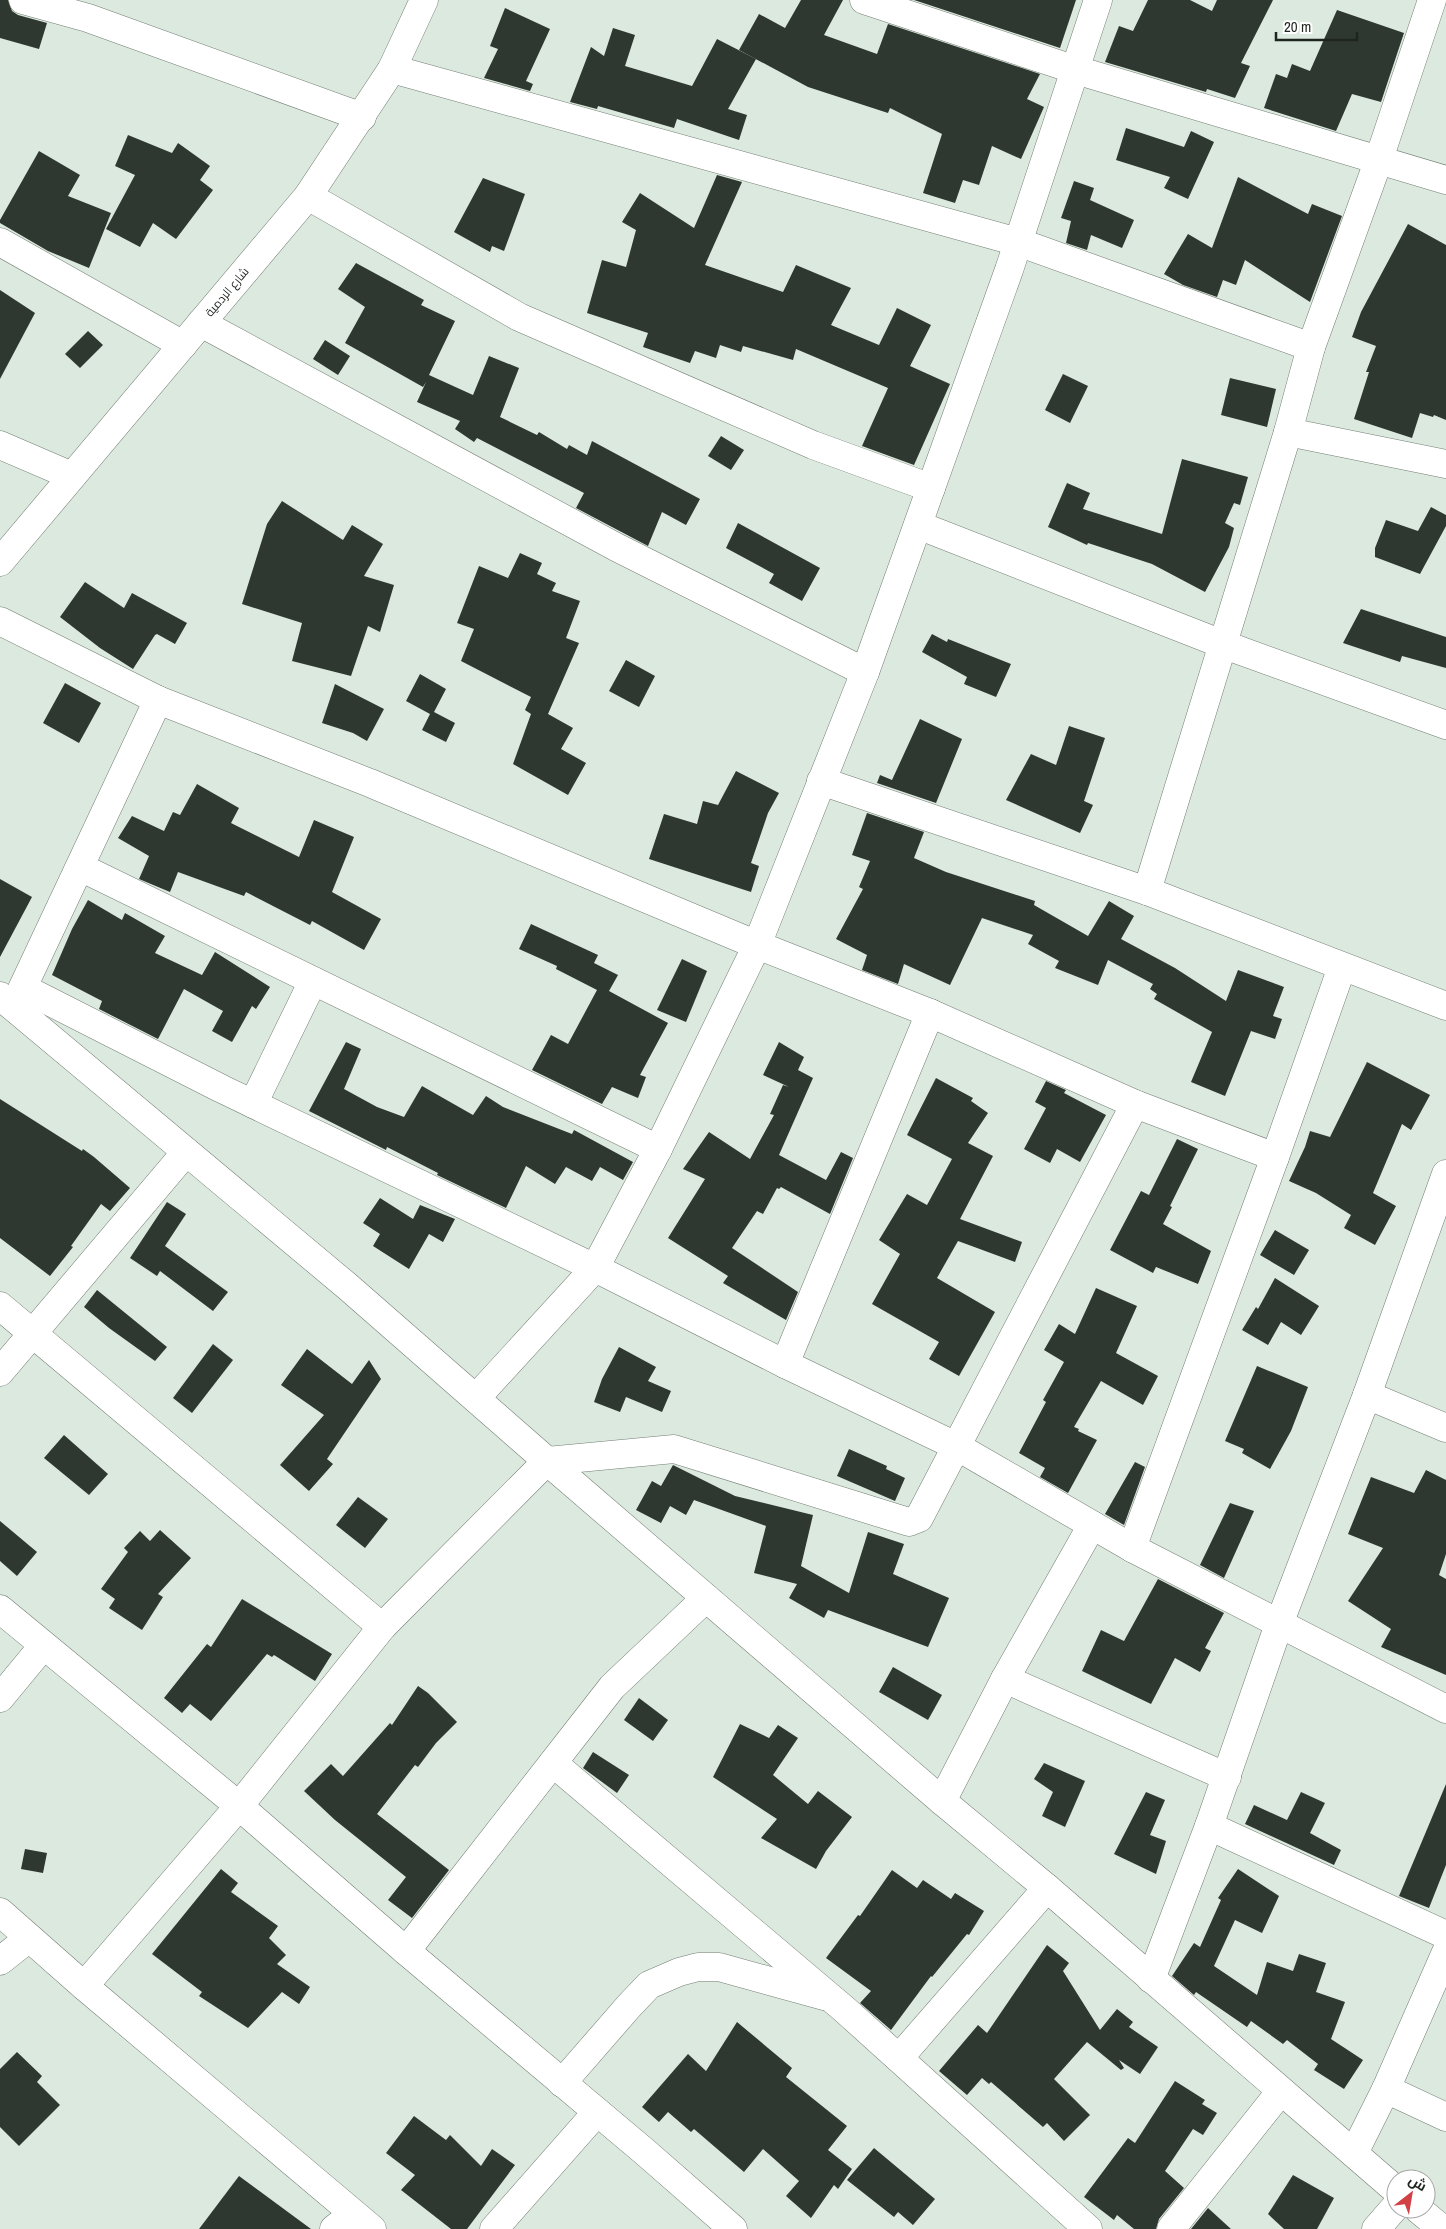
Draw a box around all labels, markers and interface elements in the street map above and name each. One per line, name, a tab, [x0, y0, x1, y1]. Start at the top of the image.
scale bar	[1276, 10, 1357, 42]
text: 20 m	[1284, 16, 1311, 37]
street label: شارع الردمية	[202, 264, 252, 320]
north arrow	[1386, 2169, 1436, 2219]
text: ش	[1405, 2171, 1430, 2195]

